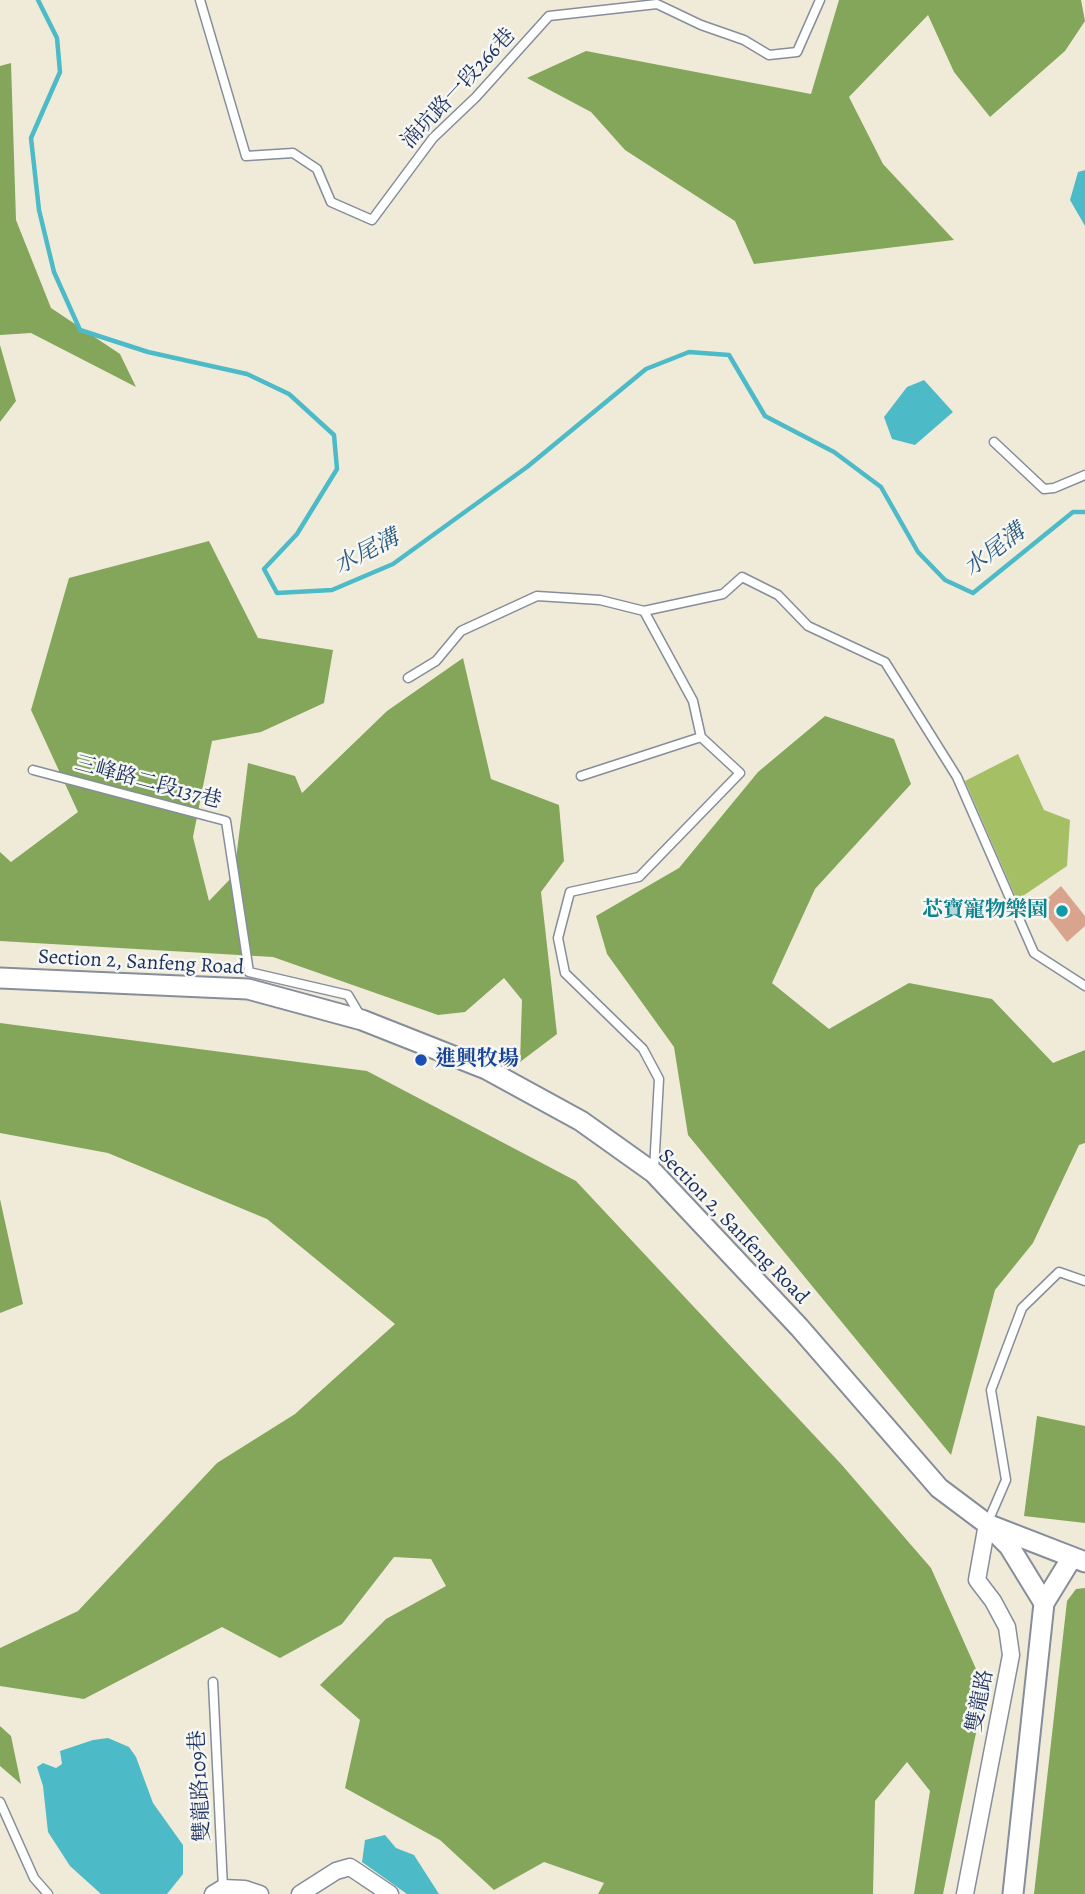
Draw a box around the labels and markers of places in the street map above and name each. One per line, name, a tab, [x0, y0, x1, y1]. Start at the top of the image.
place label: 芯寶寵物樂園	[922, 898, 1048, 924]
marker: 芯寶寵物樂園	[1054, 903, 1070, 919]
place label: 進興牧場	[435, 1047, 519, 1073]
marker: 進興牧場	[413, 1052, 429, 1068]

